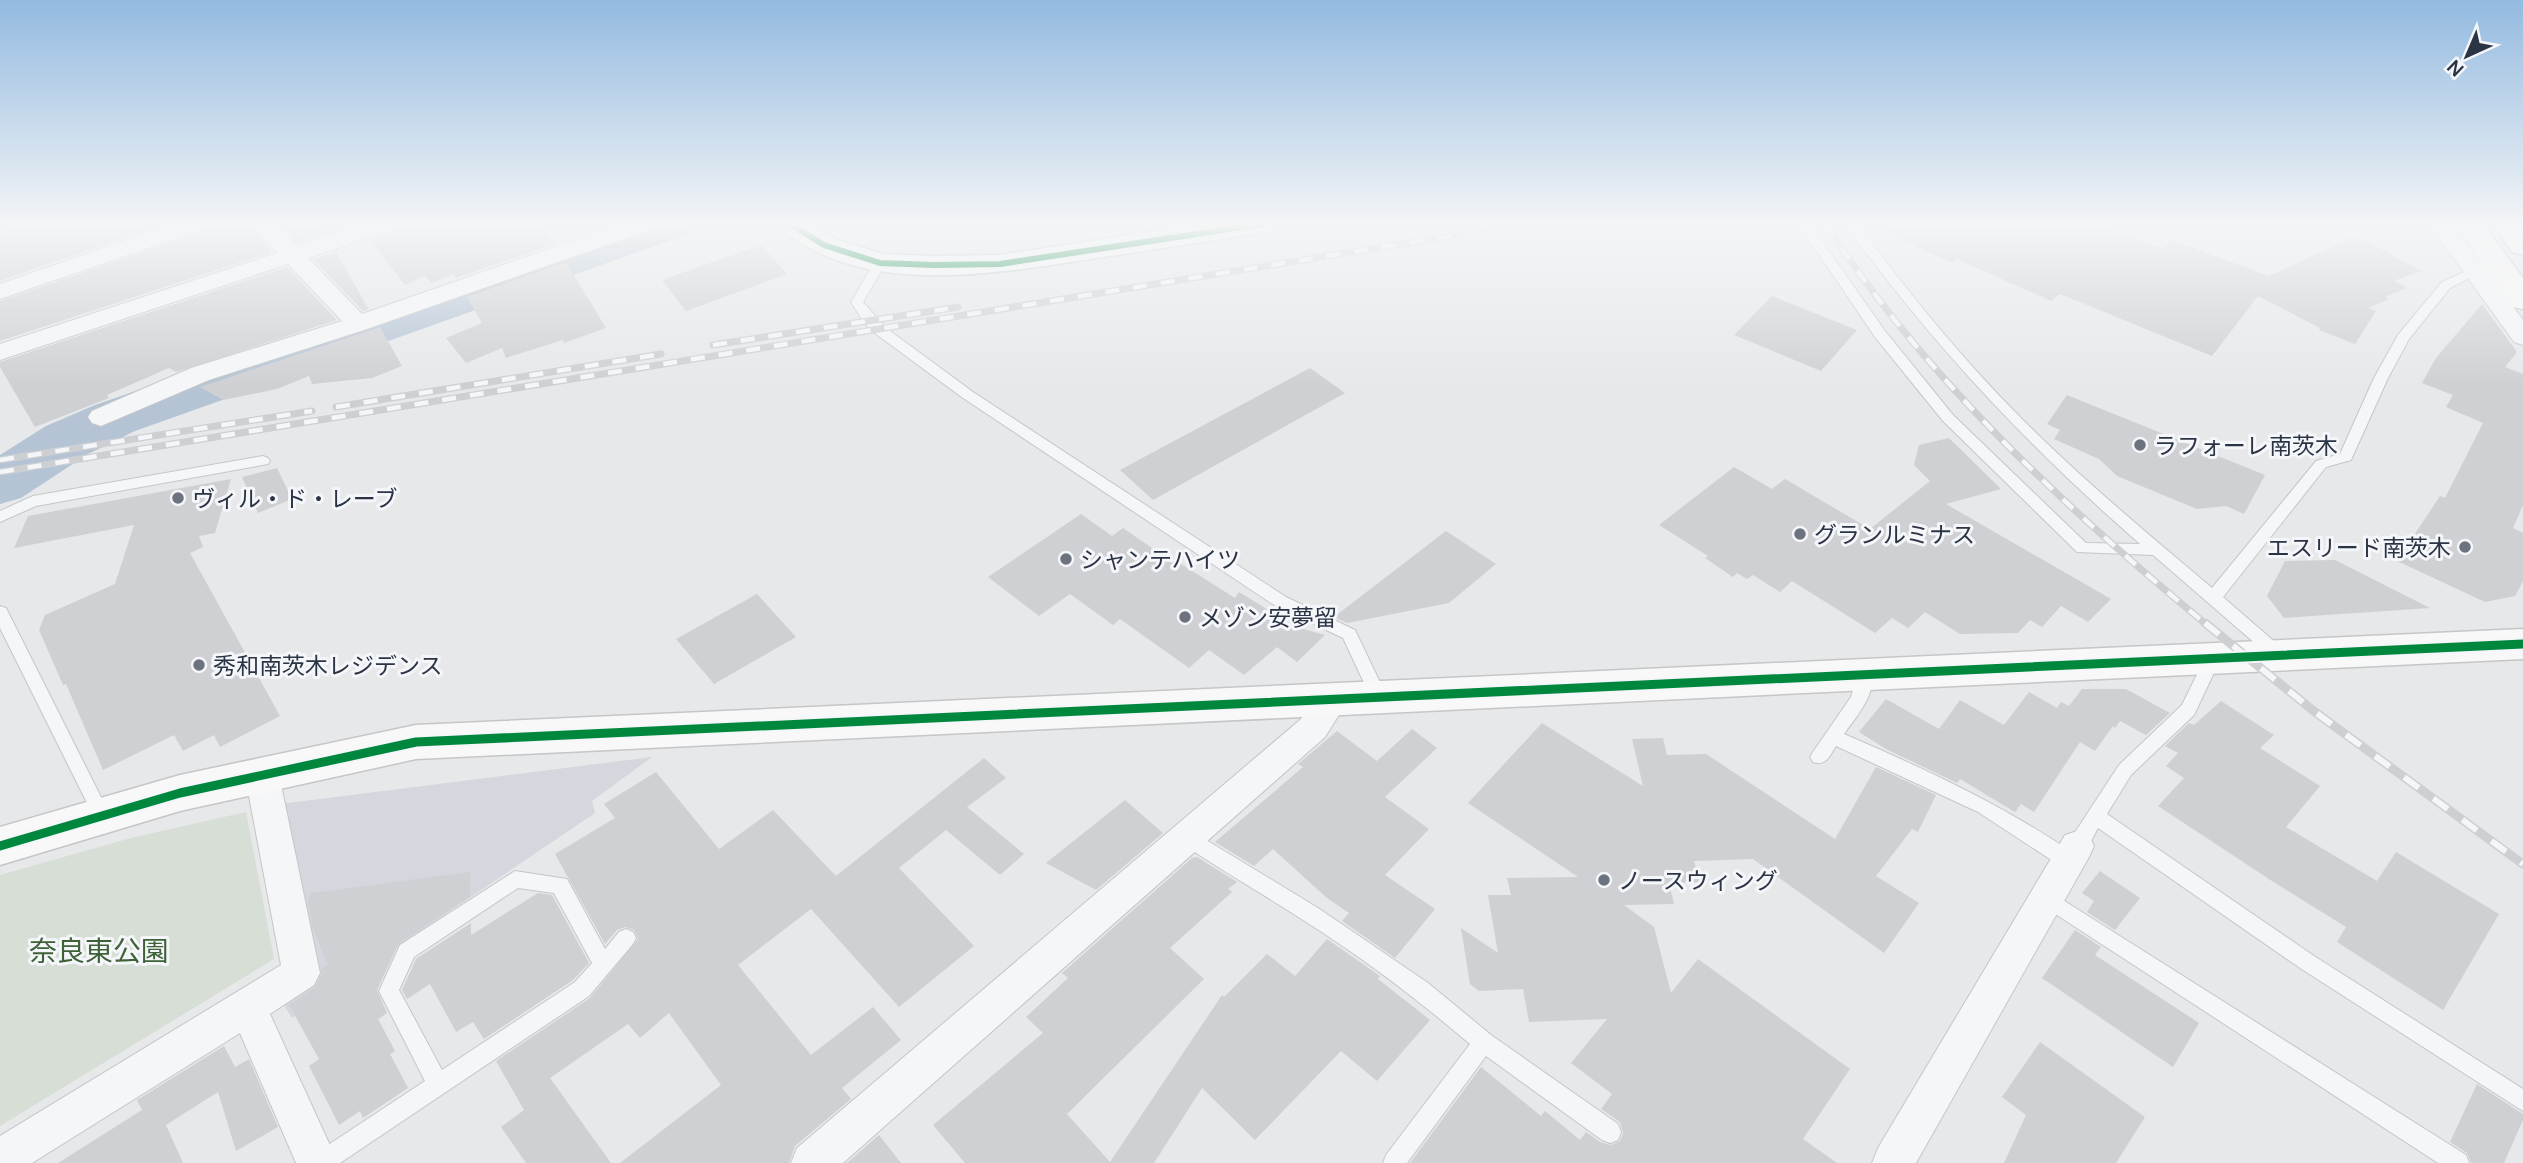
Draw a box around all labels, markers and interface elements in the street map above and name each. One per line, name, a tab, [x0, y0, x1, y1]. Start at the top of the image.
north arrow	[2432, 21, 2502, 91]
text: N	[2441, 54, 2469, 82]
place label: ラフォーレ南茨木	[2154, 429, 2338, 461]
marker: ラフォーレ南茨木	[2132, 437, 2148, 453]
place label: ヴィル・ド・レーブ	[192, 482, 398, 514]
marker: ヴィル・ド・レーブ	[170, 490, 186, 506]
place label: グランルミナス	[1814, 518, 1975, 550]
marker: グランルミナス	[1792, 526, 1808, 542]
place label: エスリード南茨木	[2267, 531, 2451, 563]
marker: エスリード南茨木	[2457, 539, 2473, 555]
place label: シャンテハイツ	[1080, 543, 1240, 575]
marker: シャンテハイツ	[1058, 551, 1074, 567]
place label: メゾン安夢留	[1199, 601, 1337, 633]
marker: メゾン安夢留	[1177, 609, 1193, 625]
place label: 秀和南茨木レジデンス	[213, 649, 443, 681]
marker: 秀和南茨木レジデンス	[191, 657, 207, 673]
place label: ノースウィング	[1618, 864, 1778, 896]
marker: ノースウィング	[1596, 872, 1612, 888]
park label: 奈良東公園	[29, 931, 169, 969]

